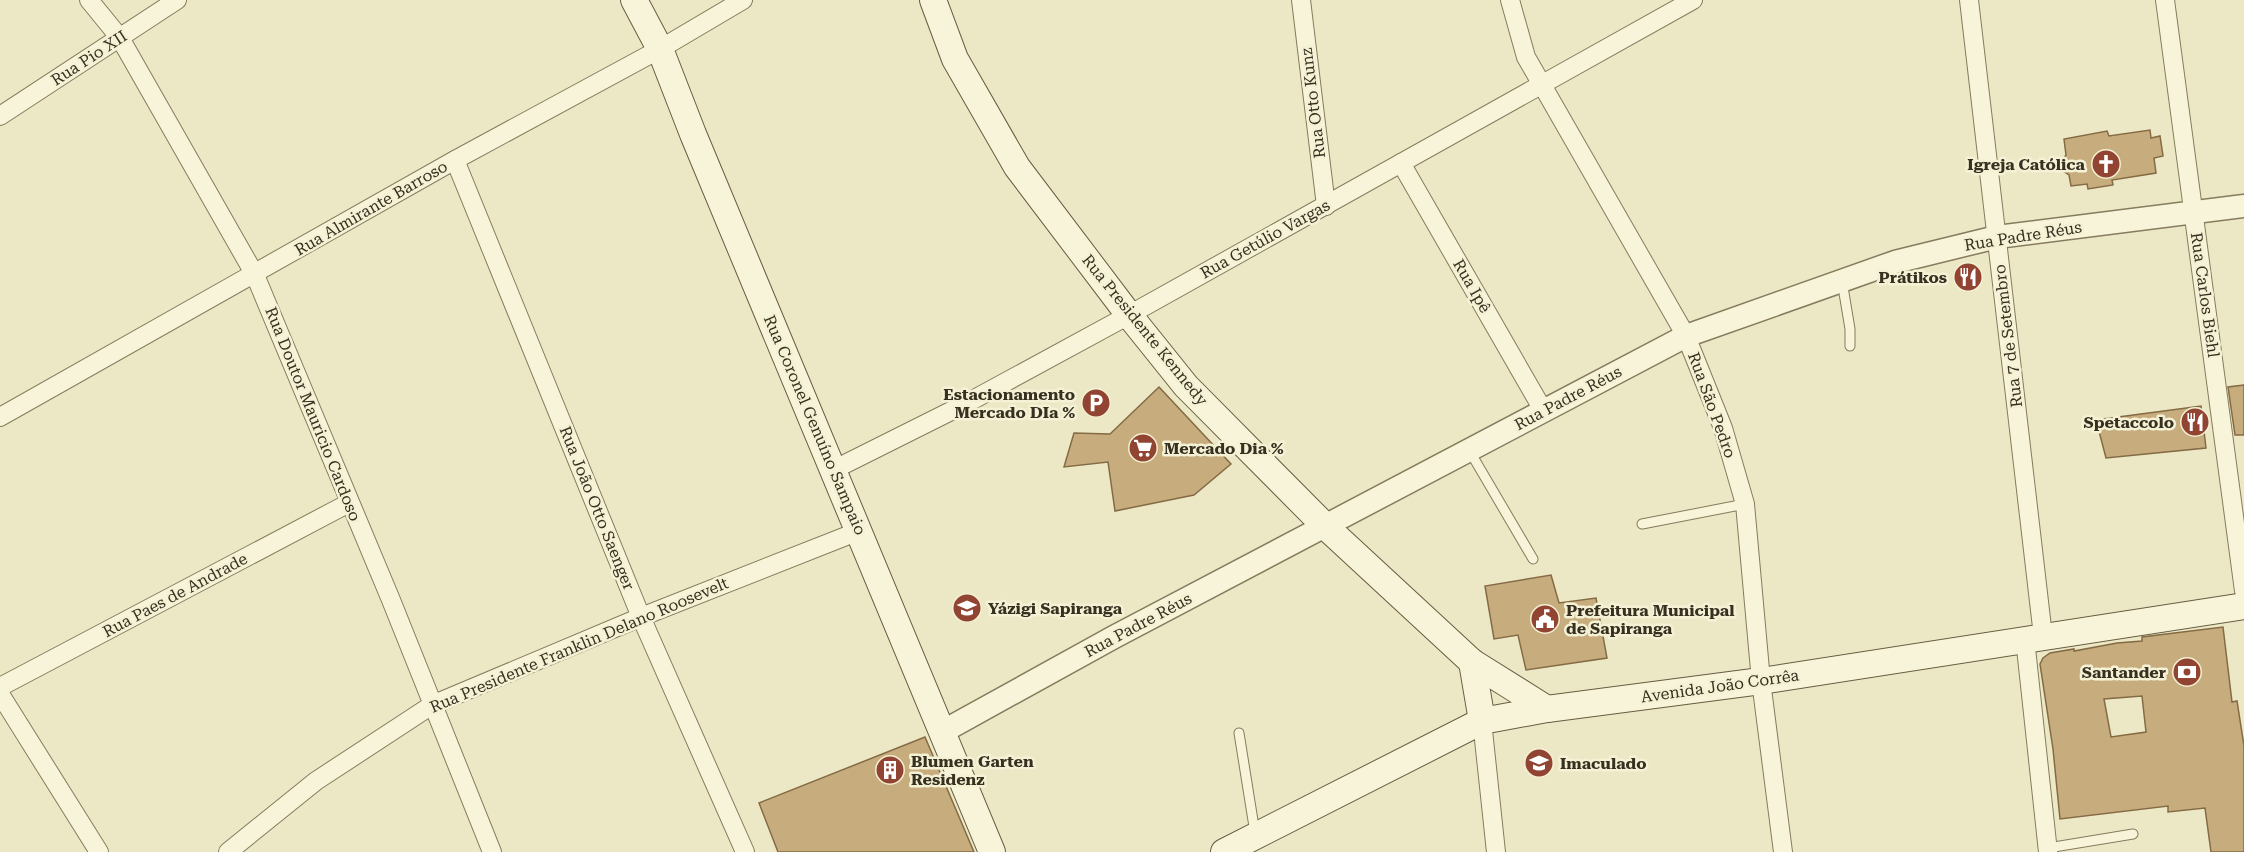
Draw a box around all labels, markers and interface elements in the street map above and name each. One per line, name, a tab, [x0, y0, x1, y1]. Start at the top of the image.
street label: Rua Pio XII	[47, 26, 131, 90]
street label: Rua Otto Kunz	[1297, 46, 1329, 159]
church icon: Igreja Católica	[2090, 148, 2122, 180]
place label: Igreja Católica	[1967, 155, 2086, 174]
street label: Rua Almirante Barroso	[291, 156, 451, 259]
street label: Rua Getúlio Vargas	[1197, 195, 1333, 283]
street label: Rua Padre Réus	[1963, 217, 2083, 255]
street label: Rua Carlos Biehl	[2187, 231, 2223, 359]
street label: Rua Presidente Kennedy	[1078, 251, 1212, 410]
street label: Rua Ipê	[1449, 256, 1495, 316]
restaurant icon: Prátikos	[1952, 261, 1984, 293]
street label: Rua 7 de Setembro	[1990, 263, 2026, 409]
place label: Prátikos	[1879, 268, 1947, 287]
street label: Rua Doutor Mauricio Cardoso	[261, 304, 365, 524]
street label: Rua Coronel Genuíno Sampaio	[760, 312, 870, 538]
street label: Rua São Pedro	[1684, 349, 1740, 461]
street label: Rua Padre Réus	[1511, 362, 1625, 434]
place label: Estacionamento Mercado DIa %	[943, 385, 1076, 422]
parking icon: Estacionamento Mercado DIa %	[1080, 387, 1112, 419]
restaurant icon: Spetaccolo	[2179, 406, 2211, 438]
place label: Spetaccolo	[2084, 413, 2174, 432]
street label: Rua João Otto Saenger	[555, 423, 639, 593]
supermarket icon: Mercado Dia %	[1127, 432, 1159, 464]
place label: Mercado Dia %	[1164, 439, 1284, 458]
street label: Rua Paes de Andrade	[99, 549, 251, 641]
street label: Rua Presidente Franklin Delano Roosevelt	[427, 573, 731, 717]
street label: Rua Padre Réus	[1081, 589, 1195, 661]
school or university icon: Yázigi Sapiranga	[951, 592, 983, 624]
place label: Yázigi Sapiranga	[988, 599, 1123, 618]
place label: Prefeitura Municipal de Sapiranga	[1566, 601, 1735, 638]
public building icon: Prefeitura Municipal de Sapiranga	[1529, 603, 1561, 635]
bank icon: Santander	[2171, 656, 2203, 688]
place label: Santander	[2082, 663, 2166, 682]
street label: Avenida João Corrêa	[1640, 665, 1801, 707]
school or university icon: Imaculado	[1523, 747, 1555, 779]
place label: Blumen Garten Residenz	[911, 752, 1034, 789]
building icon: Blumen Garten Residenz	[874, 754, 906, 786]
place label: Imaculado	[1560, 754, 1646, 773]

